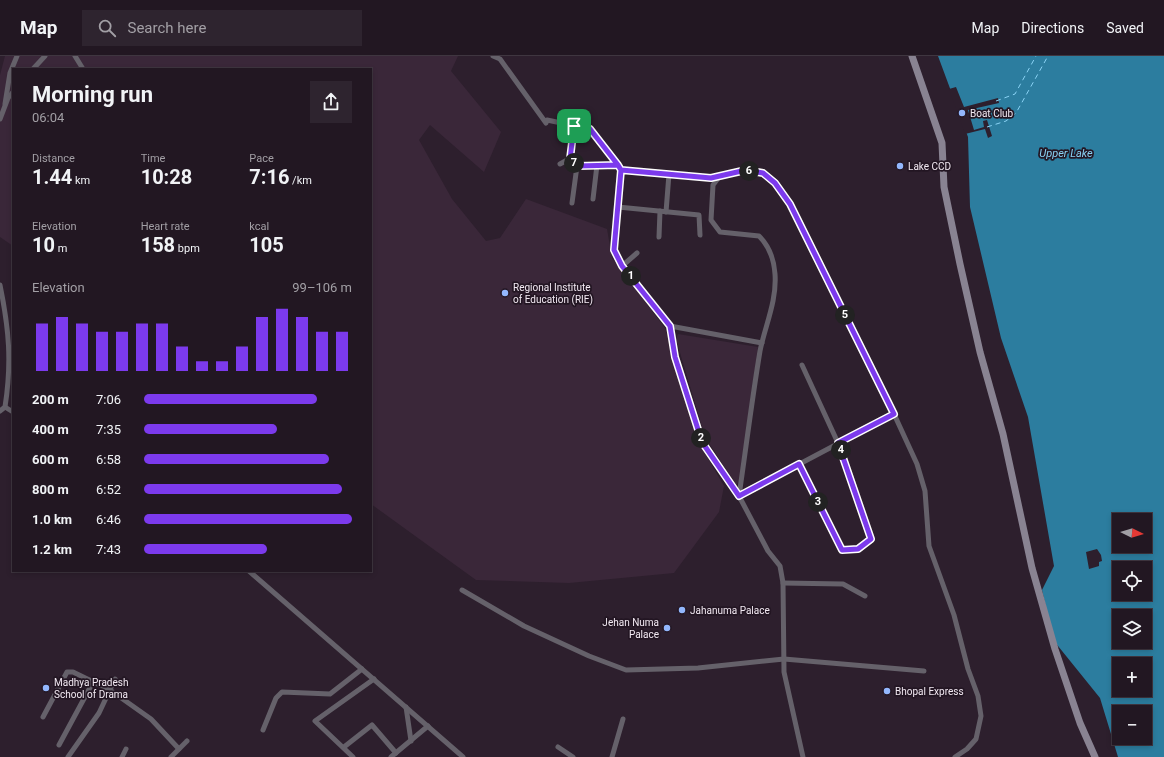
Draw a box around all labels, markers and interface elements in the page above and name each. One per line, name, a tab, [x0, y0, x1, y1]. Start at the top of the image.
search box	[82, 10, 362, 46]
text: Map	[20, 16, 58, 39]
icon: search	[96, 17, 118, 39]
text: Search here	[128, 19, 206, 37]
text: Map	[972, 20, 999, 36]
text: Directions	[1021, 20, 1084, 36]
text: Saved	[1106, 20, 1144, 36]
button: share	[310, 81, 352, 123]
text: Morning run	[32, 82, 153, 107]
marker: Boat Club	[957, 108, 967, 118]
place label: Boat Club	[970, 108, 1014, 119]
pin	[557, 109, 591, 143]
text: 06:04	[32, 110, 64, 125]
icon: arrive	[563, 115, 585, 137]
water label: Upper Lake	[1039, 147, 1093, 160]
text: Distance	[32, 152, 75, 165]
text: Time	[141, 152, 165, 165]
text: Pace	[249, 152, 274, 165]
pin: 7	[564, 153, 584, 173]
text: 7	[571, 156, 577, 169]
pin: 6	[739, 161, 759, 181]
marker: Lake CCD	[895, 161, 905, 171]
place label: Lake CCD	[908, 161, 951, 172]
text: 6	[746, 164, 752, 177]
text: 1.44	[32, 165, 72, 189]
text: 10:28	[141, 165, 192, 189]
text: 7:16	[249, 165, 289, 189]
text: km	[72, 174, 90, 187]
text: /km	[289, 174, 312, 187]
text: Elevation	[32, 220, 77, 233]
text: Heart rate	[141, 220, 190, 233]
text: kcal	[249, 220, 269, 233]
text: 10	[32, 233, 55, 257]
text: 158	[141, 233, 175, 257]
text: 105	[249, 233, 284, 257]
text: m	[55, 242, 67, 255]
text: bpm	[175, 242, 200, 255]
pin: 1	[621, 266, 641, 286]
text: 1	[628, 269, 634, 282]
text: Elevation	[32, 280, 85, 295]
text: 99–106 m	[292, 280, 352, 295]
place label: Regional Institute of Education (RIE)	[513, 282, 593, 306]
marker: Regional Institute of Education (RIE)	[500, 288, 510, 298]
pin: 5	[835, 305, 855, 325]
text: 5	[842, 308, 848, 321]
text: 200 m	[32, 392, 69, 407]
text: 7:06	[96, 392, 121, 407]
text: 400 m	[32, 422, 69, 437]
text: 7:35	[96, 422, 121, 437]
pin: 2	[691, 428, 711, 448]
text: 2	[698, 431, 704, 444]
pin: 4	[831, 440, 851, 460]
text: 4	[838, 443, 844, 456]
text: 600 m	[32, 452, 69, 467]
text: 6:58	[96, 452, 121, 467]
text: 800 m	[32, 482, 69, 497]
text: 6:52	[96, 482, 121, 497]
pin: 3	[808, 492, 828, 512]
text: 3	[815, 495, 821, 508]
text: 1.0 km	[32, 512, 72, 527]
text: 6:46	[96, 512, 121, 527]
north arrow	[1112, 513, 1152, 553]
map controls	[1112, 513, 1152, 745]
text: 1.2 km	[32, 542, 72, 557]
text: 7:43	[96, 542, 121, 557]
button: locate	[1112, 561, 1152, 601]
marker: Jahanuma Palace	[677, 605, 687, 615]
place label: Jahanuma Palace	[690, 605, 770, 616]
button: layers	[1112, 609, 1152, 649]
place label: Jehan Numa Palace	[602, 617, 659, 640]
marker: Jehan Numa Palace	[662, 623, 672, 633]
button: +	[1112, 657, 1152, 697]
place label: Madhya Pradesh School of Drama	[54, 677, 128, 700]
marker: Madhya Pradesh School of Drama	[41, 683, 51, 693]
marker: Bhopal Express	[882, 686, 892, 696]
place label: Bhopal Express	[895, 686, 964, 697]
button: −	[1112, 705, 1152, 745]

